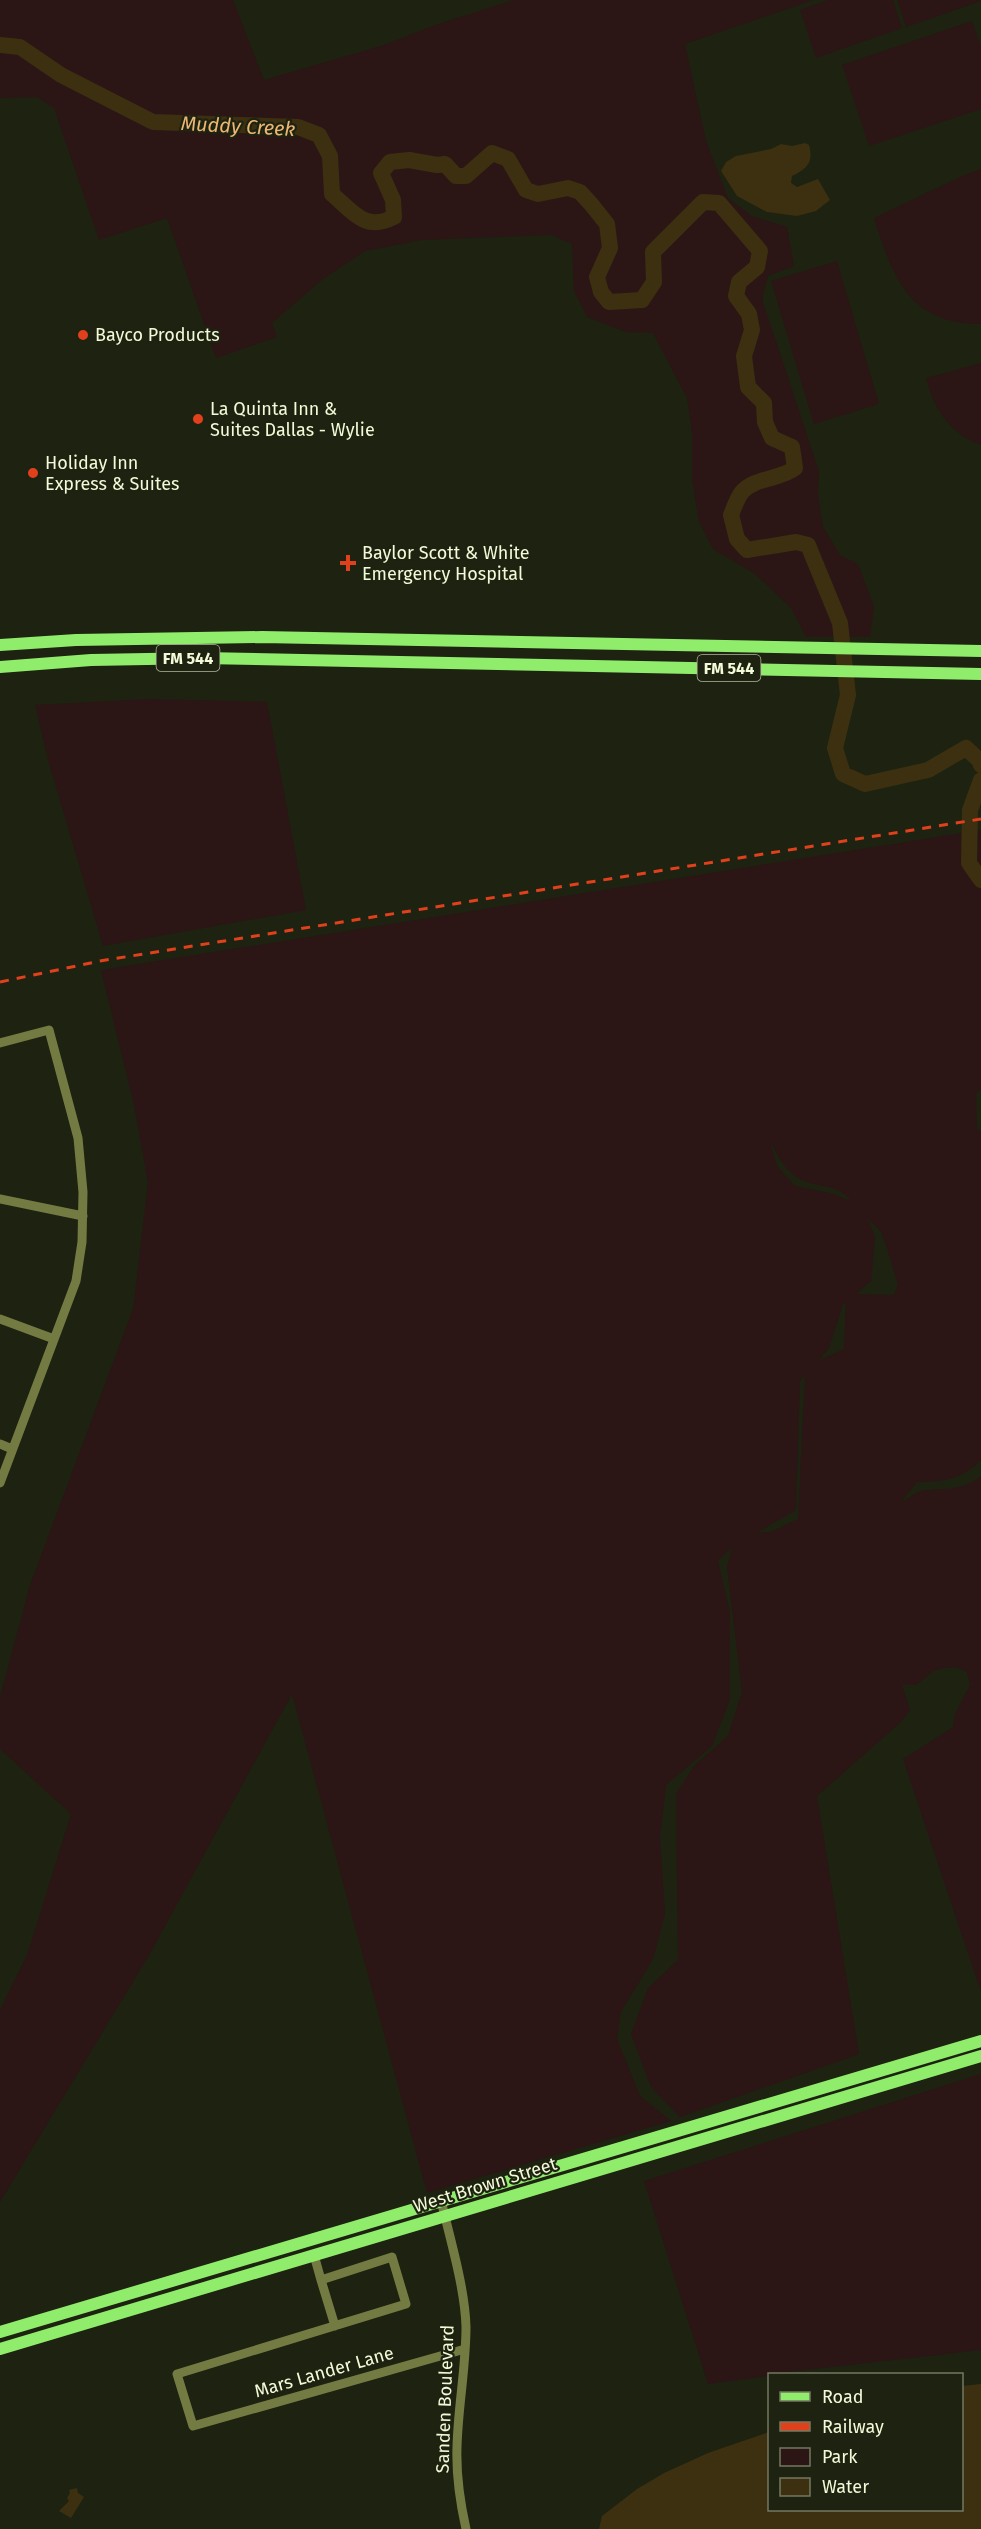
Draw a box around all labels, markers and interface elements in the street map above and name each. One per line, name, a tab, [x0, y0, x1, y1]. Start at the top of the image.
water label: Muddy Creek	[180, 111, 296, 141]
place label: Bayco Products	[95, 324, 220, 346]
marker: Bayco Products	[76, 328, 90, 342]
place label: La Quinta Inn & Suites Dallas - Wylie	[210, 398, 375, 441]
marker: La Quinta Inn & Suites Dallas - Wylie	[191, 412, 205, 426]
place label: Holiday Inn Express & Suites	[45, 452, 179, 495]
marker: Holiday Inn Express & Suites	[26, 466, 40, 480]
place label: Baylor Scott & White Emergency Hospital	[362, 542, 530, 585]
marker: Baylor Scott & White Emergency Hospital	[339, 554, 357, 572]
road number: FM 544	[156, 645, 219, 671]
road number: FM 544	[698, 655, 760, 681]
street label: West Brown Street	[410, 2153, 560, 2217]
street label: Sanden Boulevard	[431, 2324, 459, 2474]
street label: Mars Lander Lane	[252, 2342, 396, 2402]
legend	[768, 2373, 963, 2511]
text: Road	[822, 2386, 864, 2408]
text: Railway	[822, 2416, 884, 2438]
text: Park	[822, 2446, 858, 2468]
text: Water	[822, 2476, 869, 2498]

